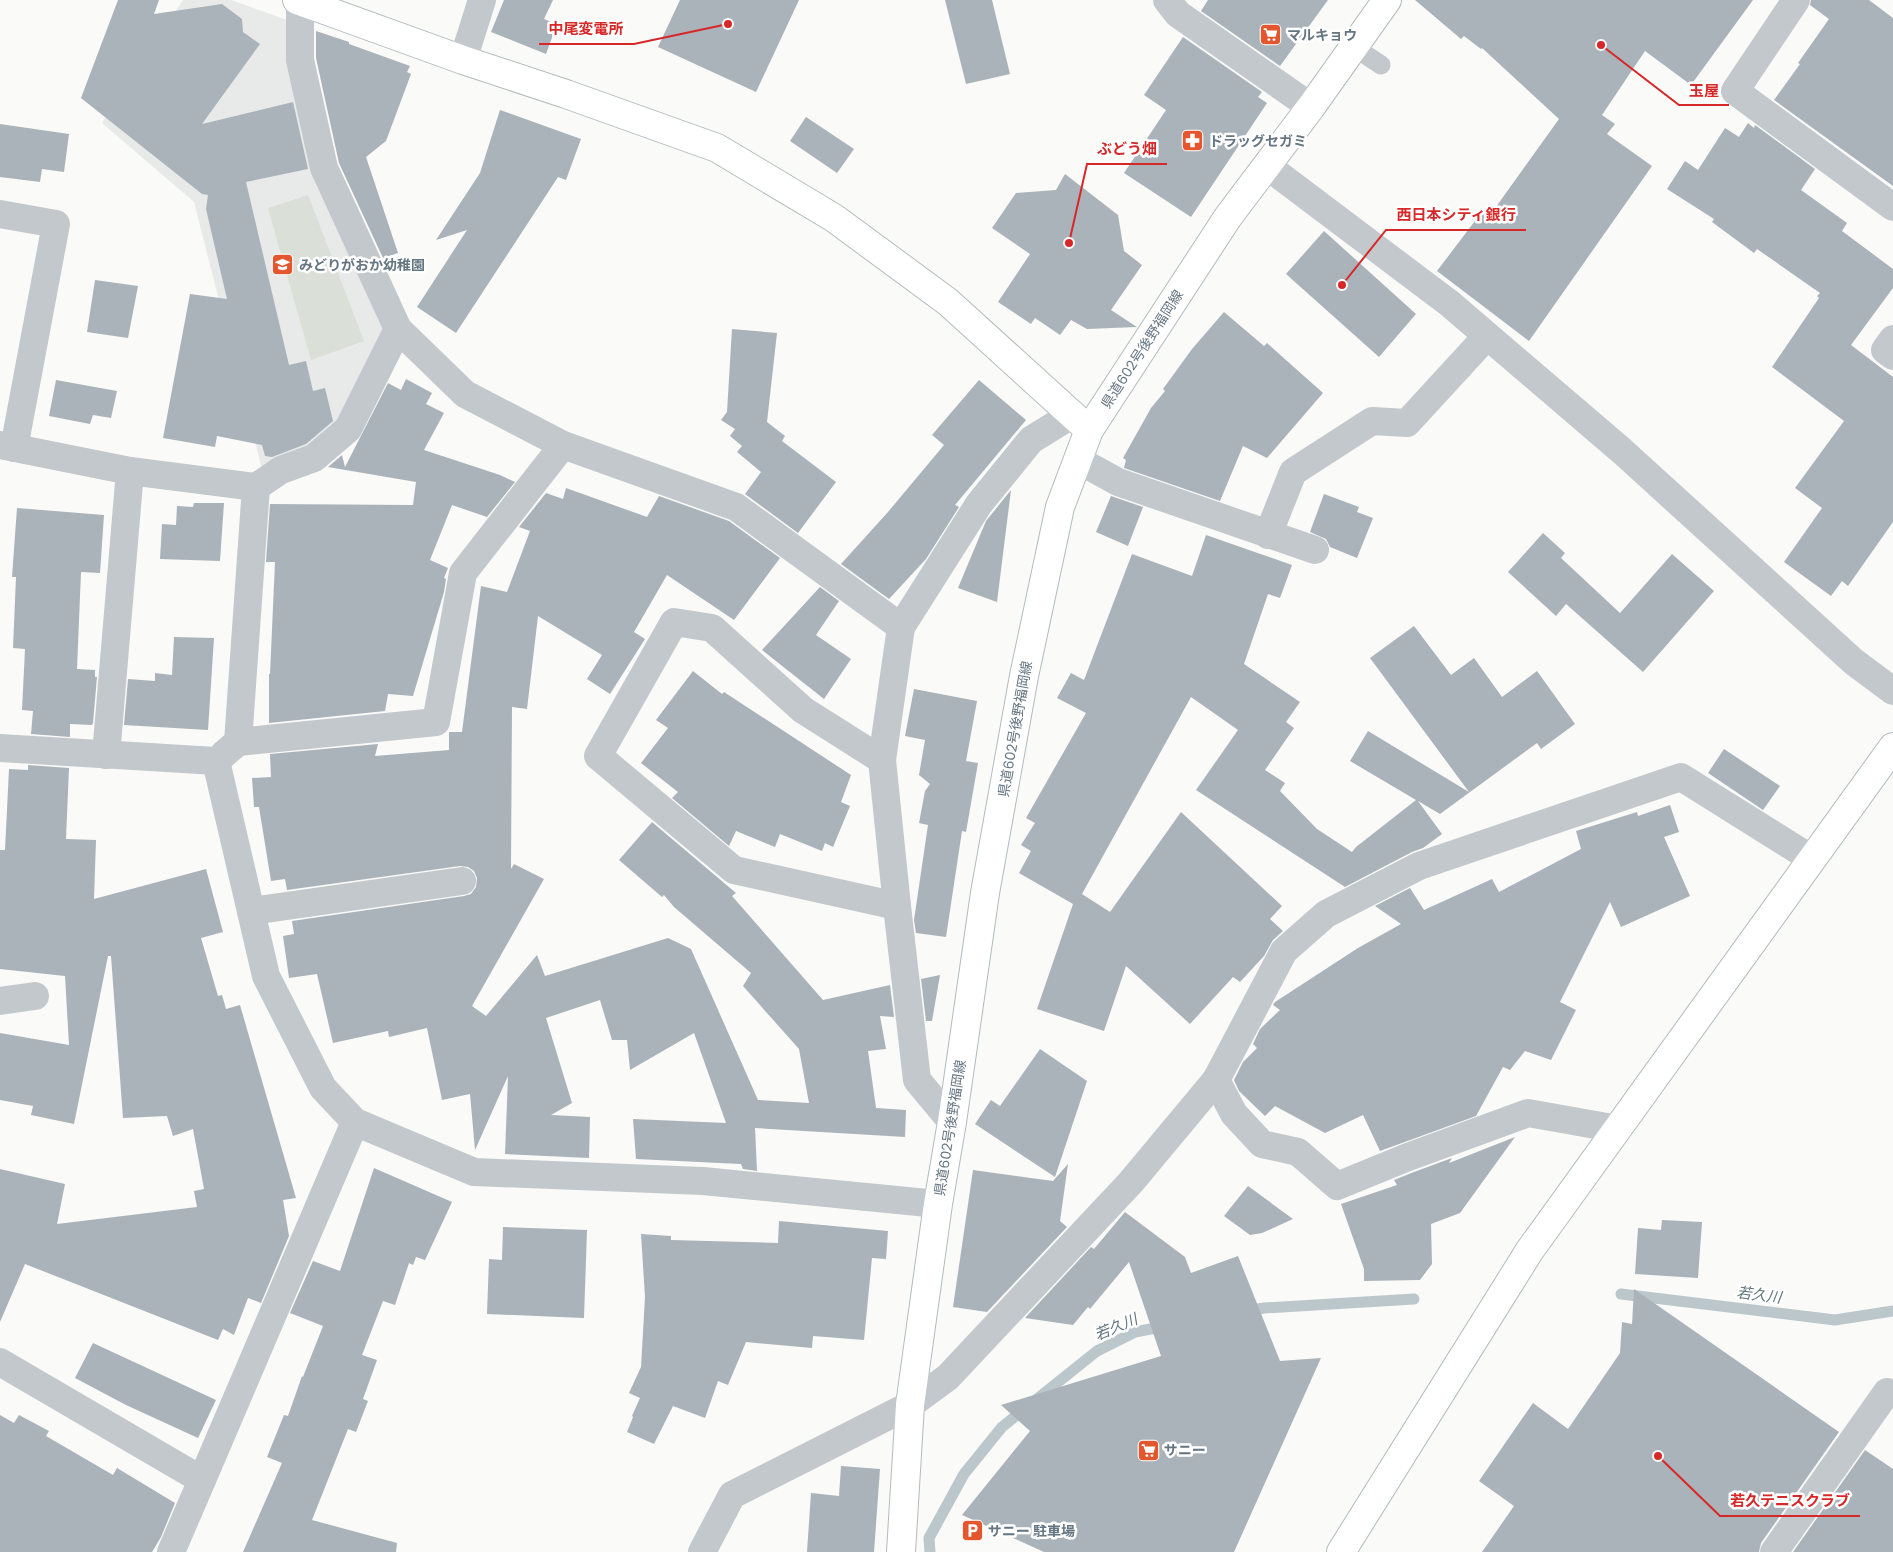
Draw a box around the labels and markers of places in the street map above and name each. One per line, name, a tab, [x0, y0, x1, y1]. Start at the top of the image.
callout: 中尾変電所	[539, 14, 634, 44]
supermarket icon: マルキョウ	[1259, 23, 1283, 47]
place label: マルキョウ	[1287, 25, 1357, 45]
callout: 玉屋	[1679, 75, 1729, 105]
pharmacy icon: ドラッグセガミ	[1181, 129, 1205, 153]
place label: ドラッグセガミ	[1209, 131, 1307, 151]
callout: ぶどう畑	[1087, 134, 1167, 164]
callout: 西日本シティ銀行	[1386, 200, 1526, 230]
school or university icon: みどりがおか幼稚園	[271, 253, 295, 277]
place label: みどりがおか幼稚園	[299, 255, 425, 275]
supermarket icon: サニー	[1136, 1438, 1160, 1462]
place label: サニー	[1164, 1440, 1206, 1460]
callout: 若久テニスクラブ	[1720, 1486, 1860, 1516]
parking icon: サニー 駐車場	[960, 1519, 984, 1543]
place label: サニー 駐車場	[988, 1521, 1075, 1541]

